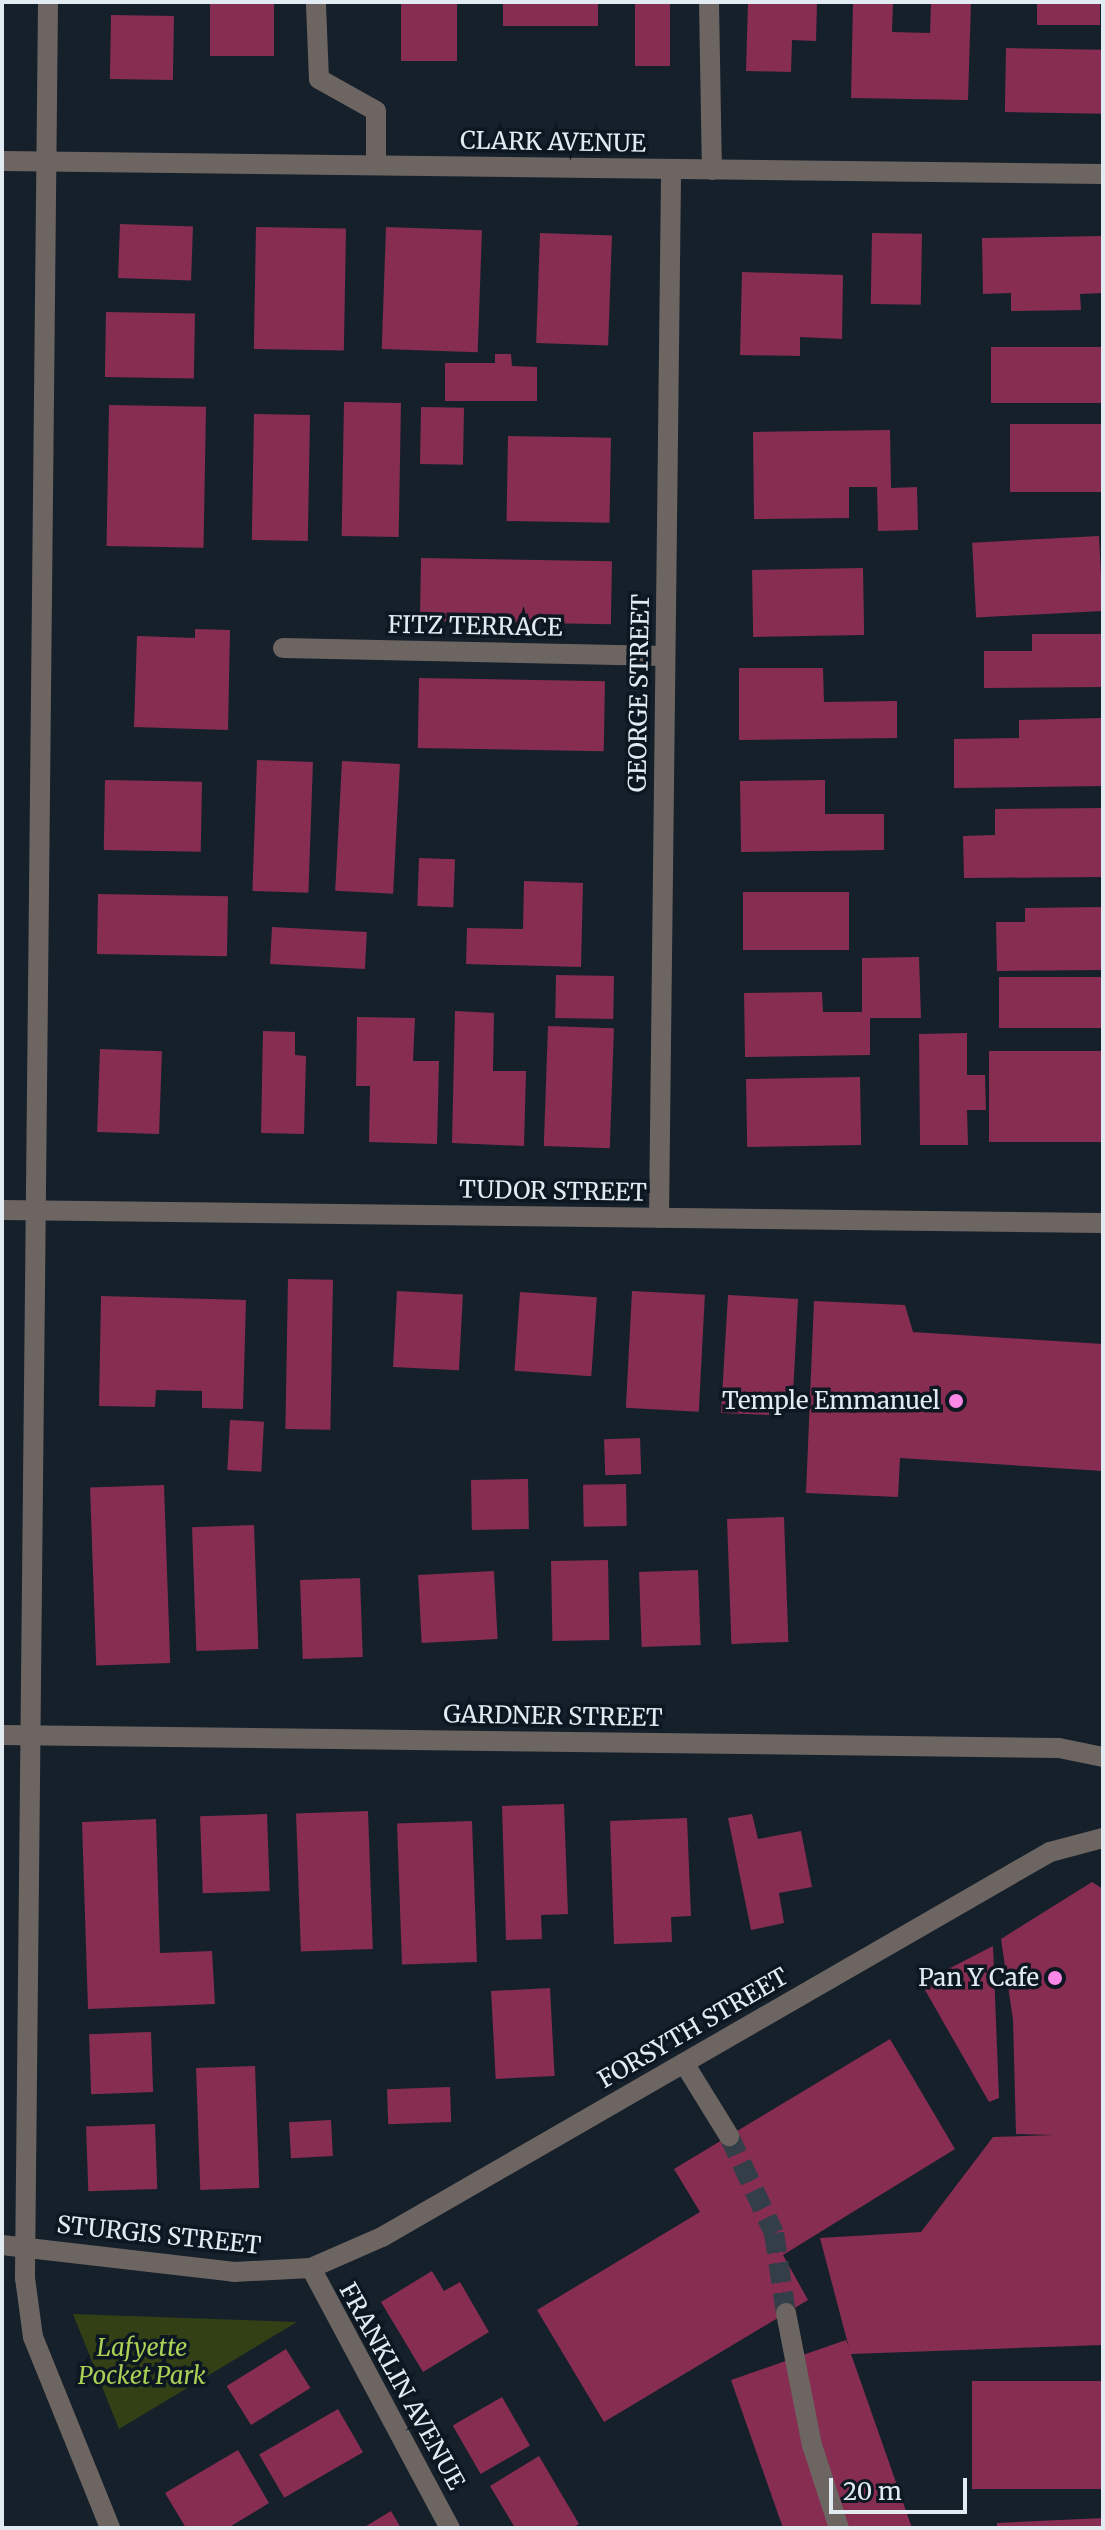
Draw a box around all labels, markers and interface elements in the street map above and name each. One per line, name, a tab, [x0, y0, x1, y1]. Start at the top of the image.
street label: CLARK AVENUE	[460, 126, 646, 158]
street label: GEORGE STREET	[623, 594, 655, 792]
street label: FITZ TERRACE	[387, 610, 563, 642]
street label: TUDOR STREET	[459, 1175, 647, 1207]
place label: Temple Emmanuel	[722, 1387, 940, 1415]
marker: Temple Emmanuel	[947, 1392, 965, 1410]
street label: GARDNER STREET	[443, 1700, 663, 1732]
street label: FORSYTH STREET	[593, 1962, 793, 2094]
place label: Pan Y Cafe	[918, 1964, 1039, 1992]
marker: Pan Y Cafe	[1046, 1969, 1064, 1987]
street label: STURGIS STREET	[55, 2210, 263, 2260]
street label: FRANKLIN AVENUE	[333, 2278, 471, 2494]
park label: Lafyette Pocket Park	[78, 2334, 206, 2390]
scale bar	[833, 2462, 971, 2512]
text: 20 m	[843, 2476, 902, 2507]

